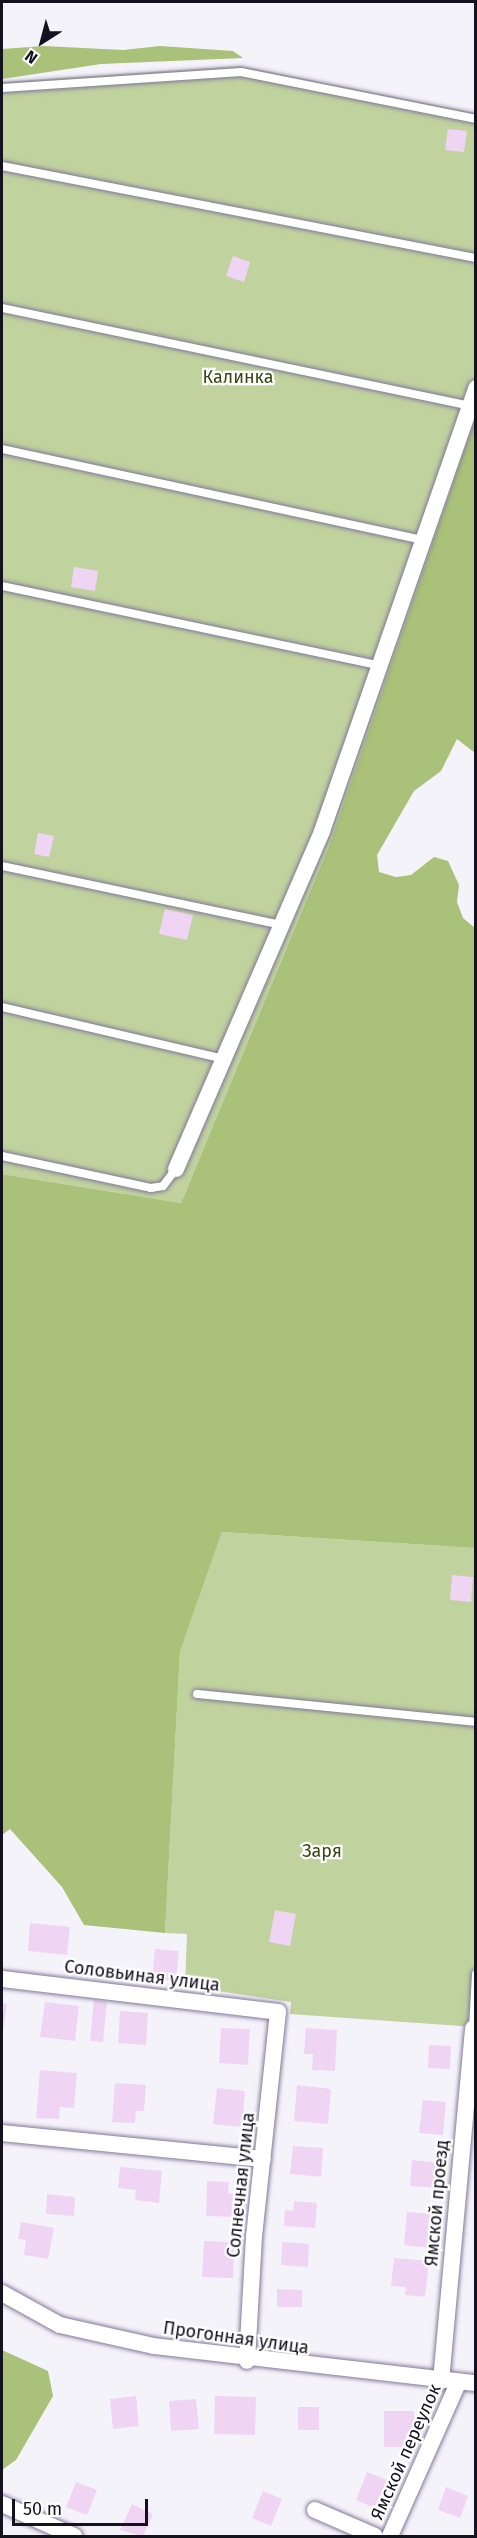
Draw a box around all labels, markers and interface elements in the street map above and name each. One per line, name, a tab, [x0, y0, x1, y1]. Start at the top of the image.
north arrow	[12, 12, 72, 72]
text: N	[21, 46, 41, 68]
park label: Калинка	[203, 366, 273, 388]
park label: Заря	[302, 1840, 342, 1862]
street label: Соловьиная улица	[63, 1956, 221, 1996]
street label: Солнечная улица	[223, 2111, 259, 2259]
street label: Ямской проезд	[421, 2139, 453, 2267]
street label: Прогонная улица	[162, 2317, 310, 2359]
street label: Ямской переулок	[366, 2381, 446, 2523]
scale bar	[15, 2487, 152, 2525]
text: 50 m	[23, 2498, 62, 2520]

